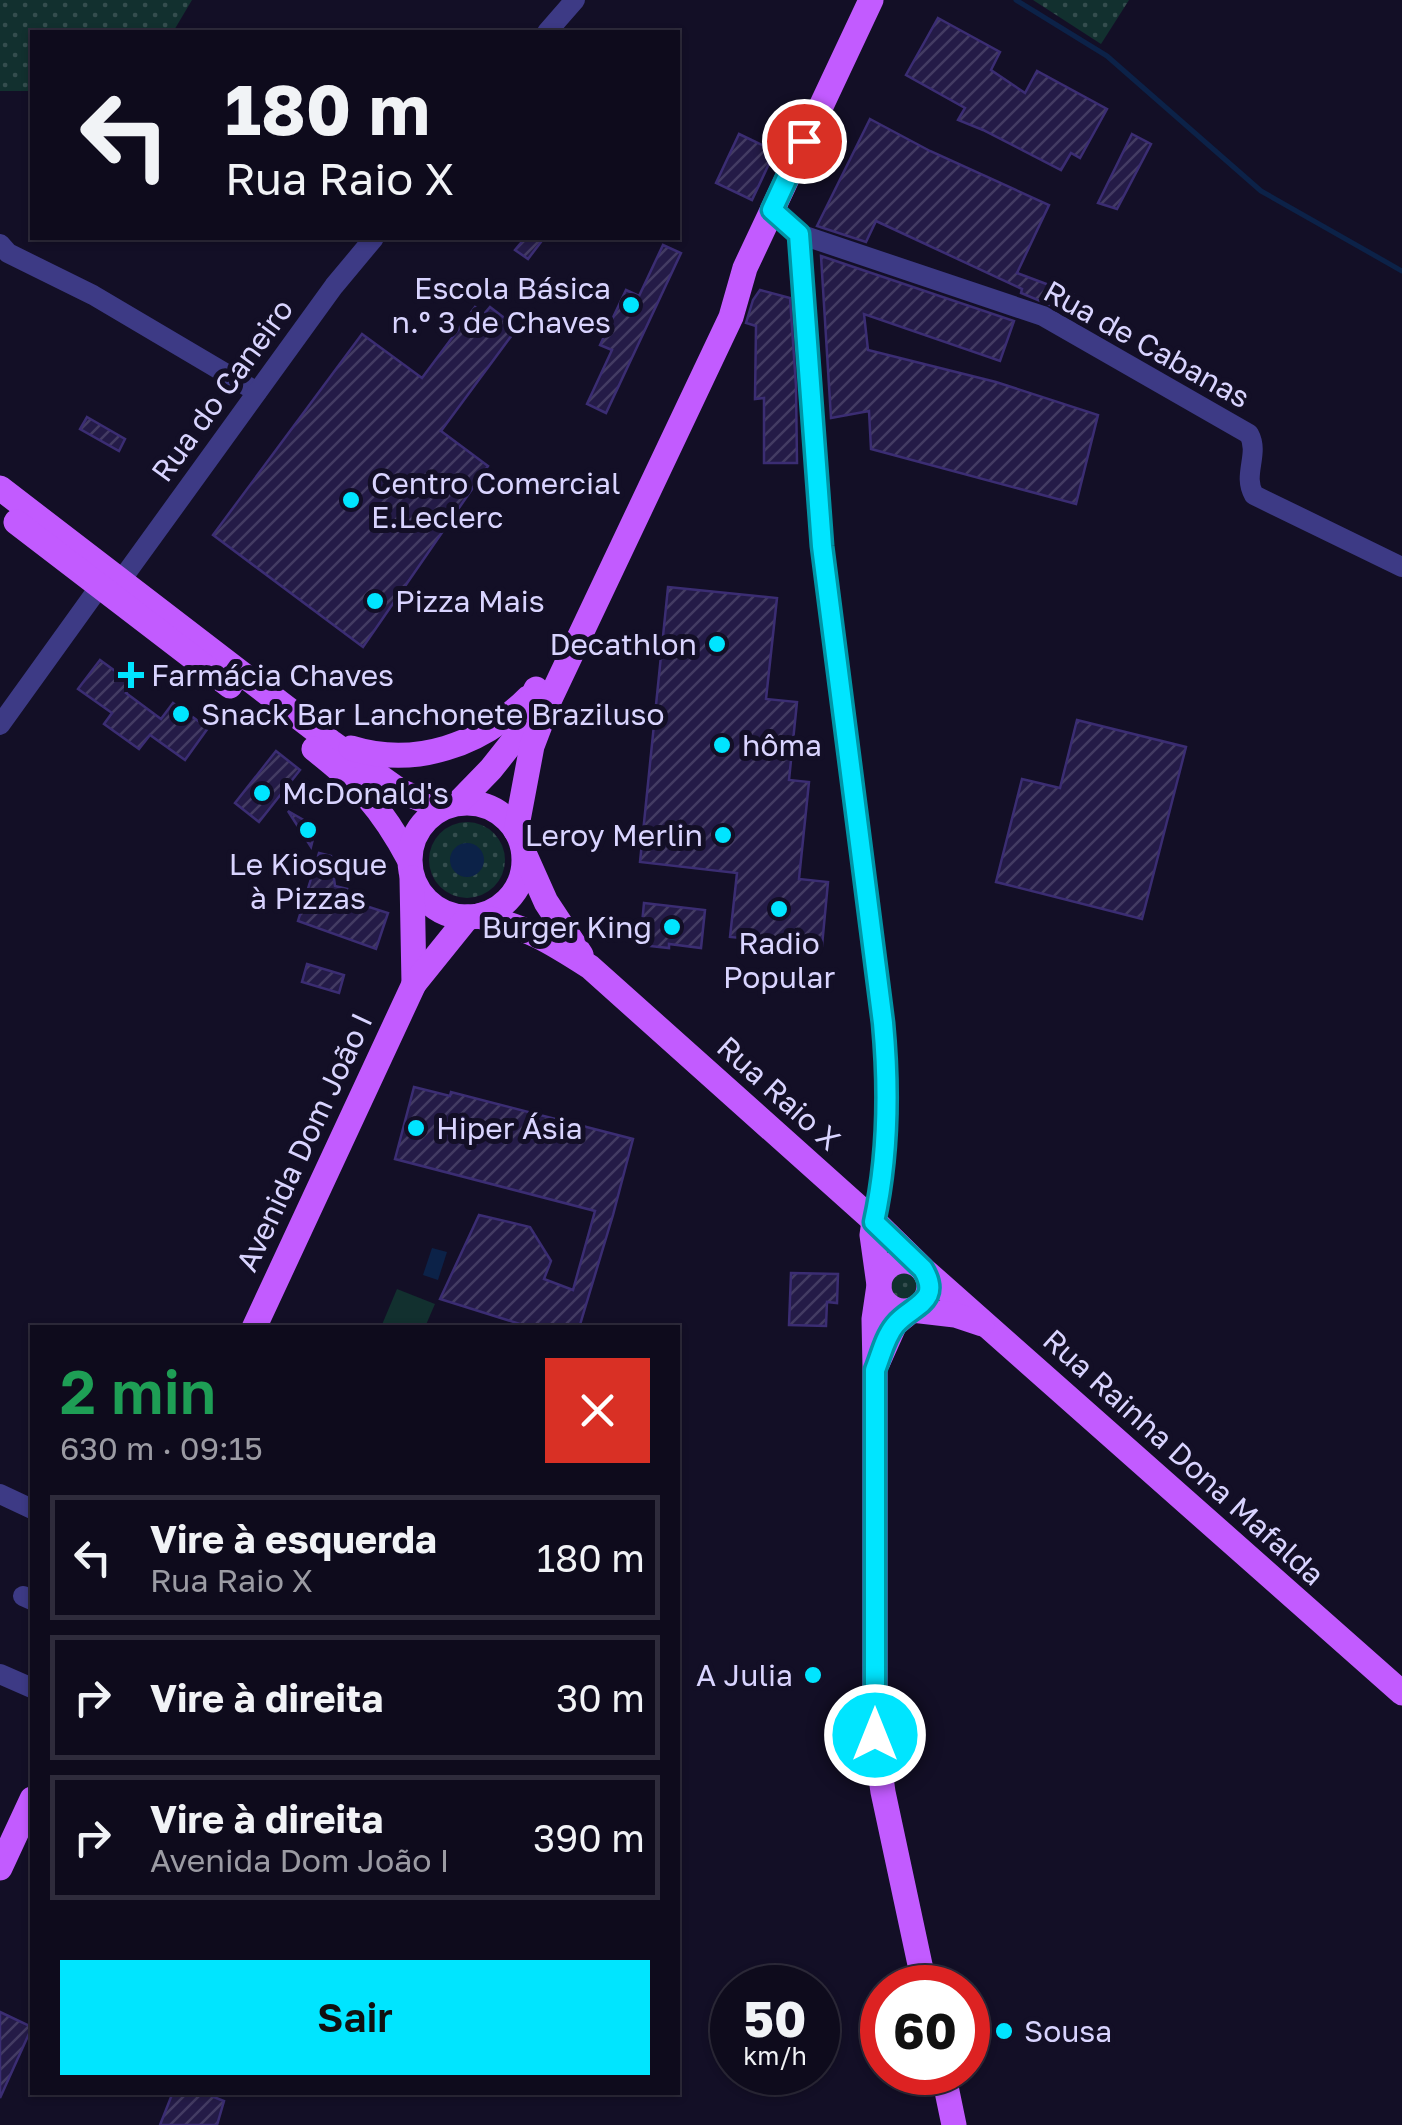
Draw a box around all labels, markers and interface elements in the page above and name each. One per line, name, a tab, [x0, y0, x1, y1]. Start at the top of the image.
text: 180 m	[225, 66, 430, 150]
icon: left	[60, 70, 190, 200]
pin	[762, 99, 847, 184]
icon: arrive	[777, 114, 832, 169]
text: Rua Raio X	[225, 151, 454, 205]
place label: Escola Básica n.º 3 de Chaves	[392, 270, 611, 340]
street label: Rua de Cabanas	[1038, 273, 1256, 415]
street label: Rua do Caneiro	[144, 292, 300, 488]
marker: Escola Básica n.º 3 de Chaves	[620, 294, 642, 316]
place label: Centro Comercial E.Leclerc	[371, 465, 621, 535]
marker: Centro Comercial E.Leclerc	[340, 489, 362, 511]
place label: Pizza Mais	[395, 583, 545, 619]
marker: Pizza Mais	[364, 590, 386, 612]
place label: Decathlon	[549, 626, 697, 662]
marker: Decathlon	[706, 633, 728, 655]
place label: Farmácia Chaves	[151, 657, 394, 693]
marker: Farmácia Chaves	[120, 664, 142, 686]
place label: Snack Bar Lanchonete Braziluso	[201, 696, 664, 732]
marker: Snack Bar Lanchonete Braziluso	[170, 703, 192, 725]
place label: hôma	[742, 727, 822, 763]
marker: hôma	[711, 734, 733, 756]
place label: McDonald's	[282, 775, 449, 811]
marker: McDonald's	[251, 782, 273, 804]
place label: Leroy Merlin	[525, 817, 703, 853]
marker: Le Kiosque à Pizzas	[297, 819, 319, 841]
marker: Leroy Merlin	[712, 824, 734, 846]
place label: Le Kiosque à Pizzas	[229, 846, 387, 916]
marker: Radio Popular	[768, 898, 790, 920]
place label: Burger King	[482, 909, 652, 945]
marker: Burger King	[661, 916, 683, 938]
place label: Radio Popular	[723, 925, 835, 995]
street label: Avenida Dom João I	[228, 1007, 380, 1277]
street label: Rua Raio X	[710, 1029, 848, 1157]
place label: Hiper Ásia	[436, 1110, 583, 1146]
marker: Hiper Ásia	[405, 1117, 427, 1139]
street label: Rua Rainha Dona Mafalda	[1036, 1321, 1332, 1593]
text: 2 min	[60, 1355, 216, 1427]
button: close	[545, 1358, 650, 1463]
text: 630 m · 09:15	[60, 1429, 263, 1467]
text: Vire à esquerda	[150, 1516, 437, 1561]
icon: left	[65, 1530, 120, 1585]
text: 180 m	[537, 1535, 645, 1580]
text: Rua Raio X	[150, 1561, 313, 1599]
place label: A Julia	[696, 1657, 793, 1693]
marker: A Julia	[802, 1664, 824, 1686]
icon: right	[65, 1670, 120, 1725]
text: Vire à direita	[150, 1675, 383, 1720]
text: 30 m	[556, 1675, 645, 1720]
position arrow	[823, 1683, 927, 1787]
text: Vire à direita	[150, 1796, 383, 1841]
icon: right	[65, 1810, 120, 1865]
text: 390 m	[533, 1815, 645, 1860]
text: Avenida Dom João I	[150, 1841, 450, 1879]
button: Sair	[60, 1960, 650, 2075]
speed limit sign: 60	[860, 1965, 990, 2095]
text: 50	[743, 1988, 806, 2048]
place label: Sousa	[1024, 2013, 1112, 2049]
marker: Sousa	[993, 2020, 1015, 2042]
text: km/h	[743, 2040, 807, 2071]

